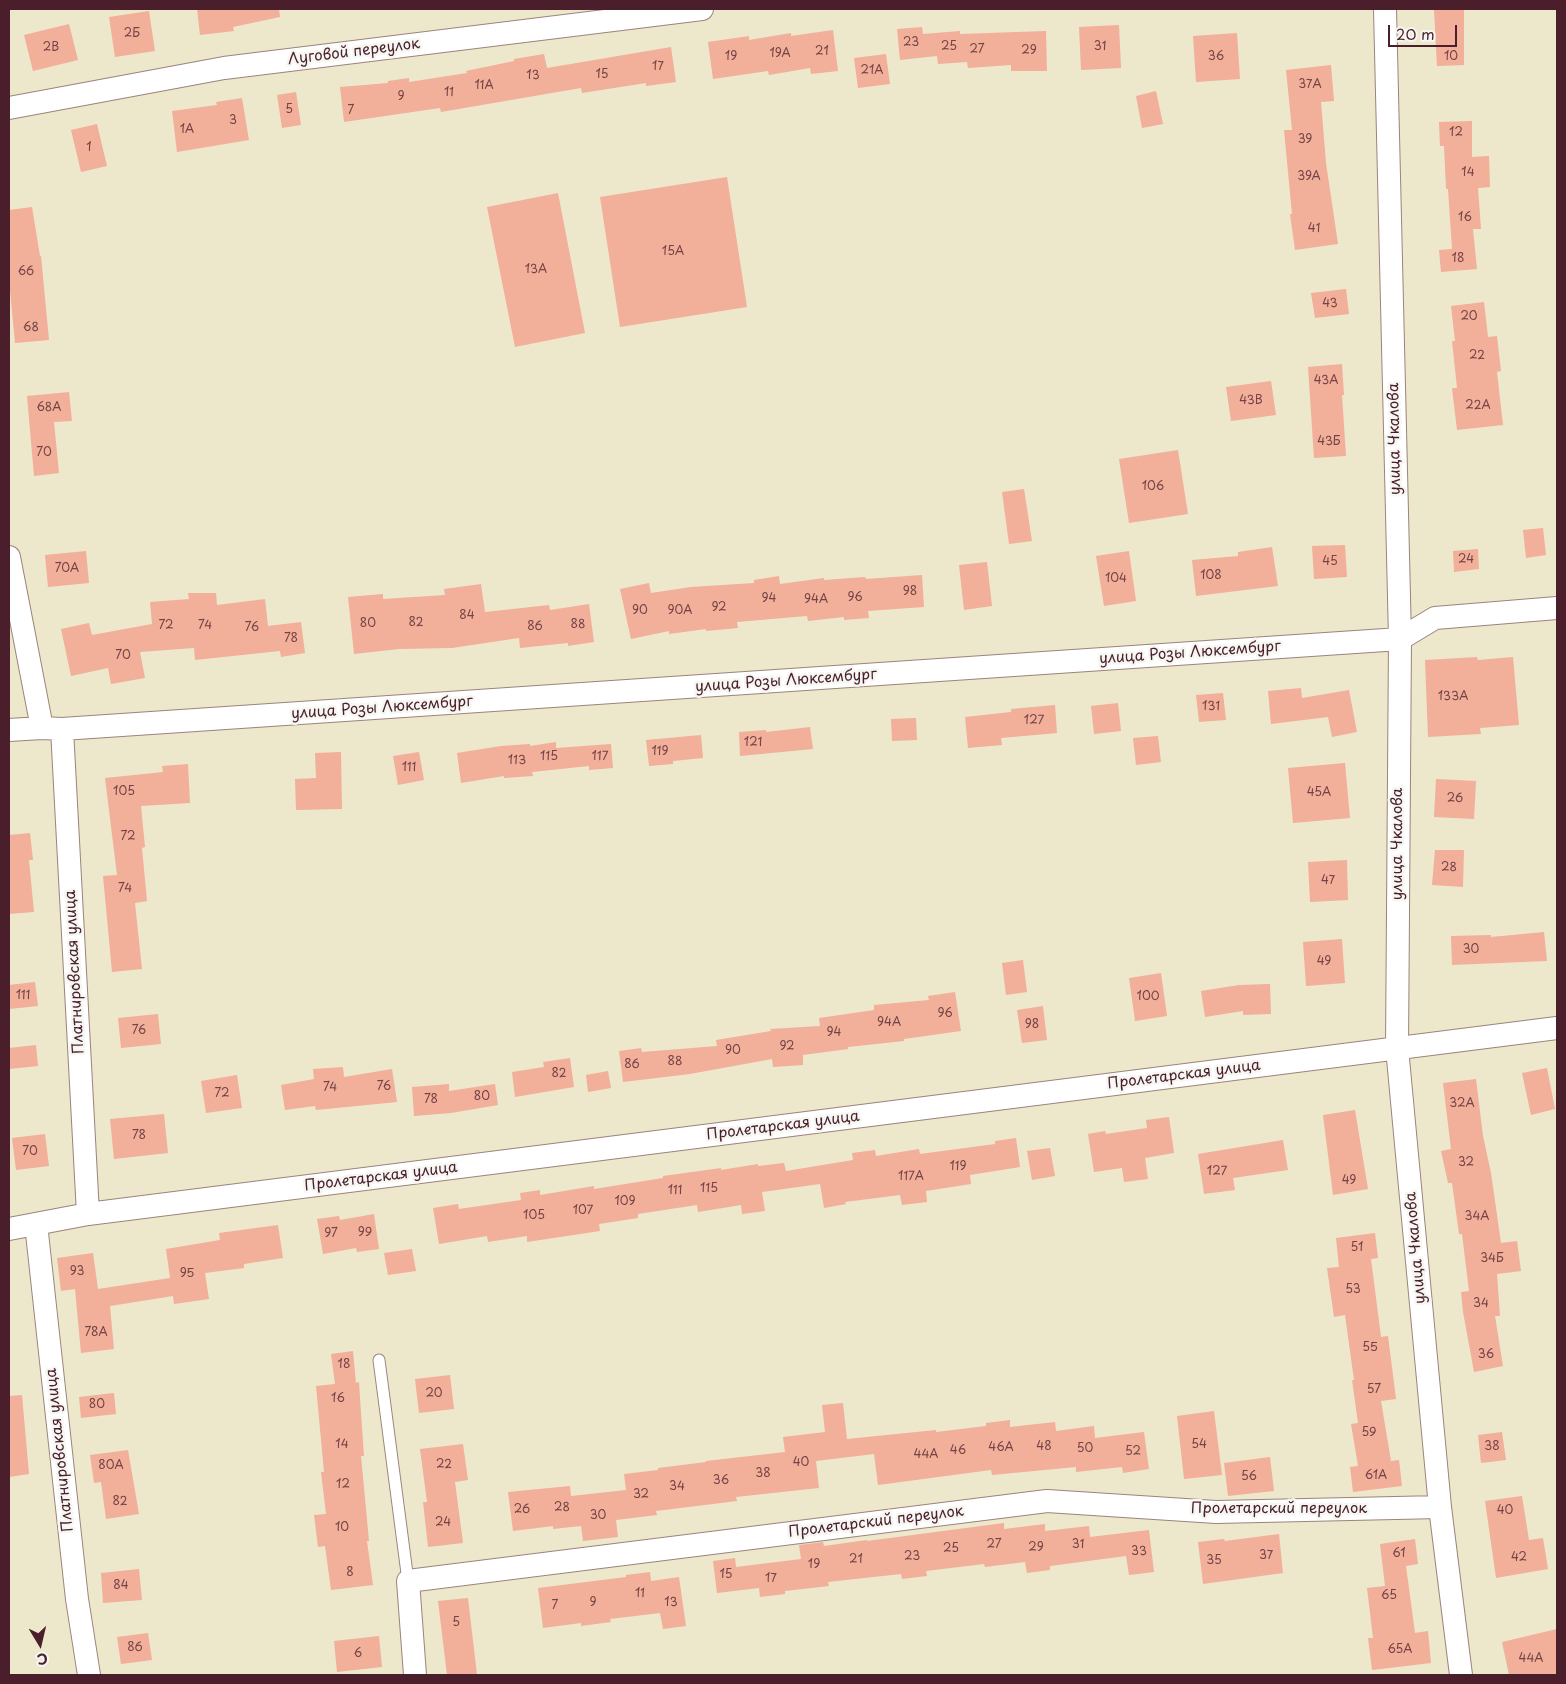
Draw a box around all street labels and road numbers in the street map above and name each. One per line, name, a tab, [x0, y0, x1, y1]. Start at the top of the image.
street label: Луговой переулок	[287, 35, 421, 69]
street label: улица Чкалова	[1385, 383, 1405, 495]
street label: улица Розы Люксембург	[1099, 638, 1281, 668]
street label: улица Розы Люксембург	[695, 666, 877, 696]
street label: улица Розы Люксембург	[291, 693, 473, 723]
street label: улица Чкалова	[1389, 788, 1407, 900]
street label: Платнировская улица	[62, 889, 88, 1055]
street label: Пролетарская улица	[1106, 1057, 1262, 1093]
street label: Пролетарская улица	[705, 1108, 861, 1144]
street label: Пролетарская улица	[303, 1159, 459, 1195]
street label: улица Чкалова	[1402, 1191, 1430, 1305]
street label: Платнировская улица	[42, 1367, 78, 1533]
street label: Пролетарский переулок	[1191, 1500, 1367, 1518]
street label: Пролетарский переулок	[787, 1502, 965, 1542]

